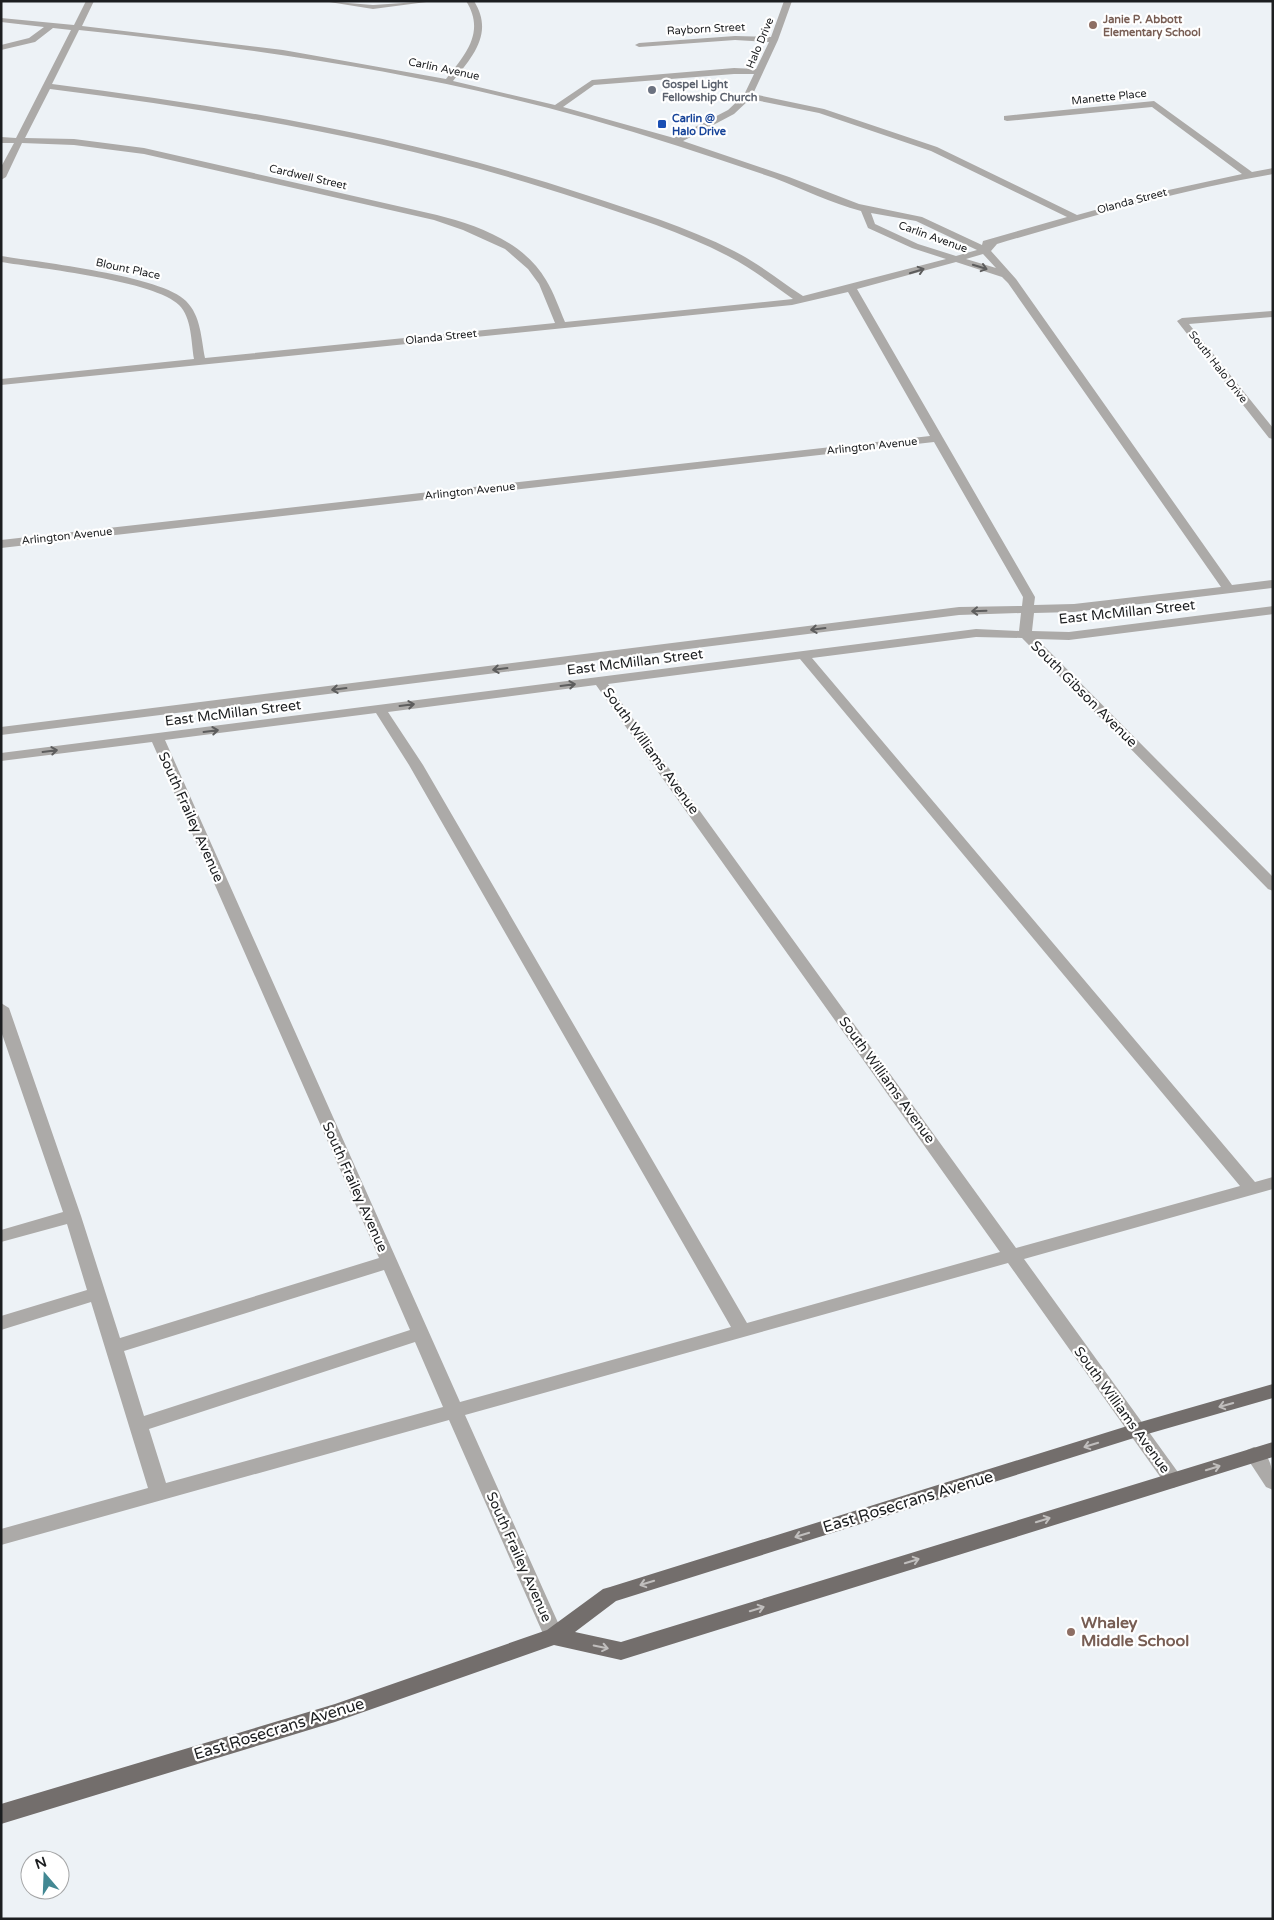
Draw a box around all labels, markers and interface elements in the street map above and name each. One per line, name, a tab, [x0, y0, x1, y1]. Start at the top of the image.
place label: Janie P. Abbott Elementary School	[1102, 13, 1201, 40]
street label: Halo Drive	[743, 16, 777, 70]
marker: Janie P. Abbott Elementary School	[1087, 19, 1099, 31]
street label: Rayborn Street	[666, 20, 746, 38]
street label: Carlin Avenue	[407, 55, 481, 83]
place label: Gospel Light Fellowship Church	[662, 78, 758, 105]
marker: Gospel Light Fellowship Church	[646, 84, 658, 96]
street label: Manette Place	[1071, 87, 1147, 107]
place label: Carlin @ Halo Drive	[672, 112, 727, 138]
marker: Carlin @ Halo Drive	[656, 118, 668, 130]
street label: Cardwell Street	[268, 162, 348, 192]
street label: Olanda Street	[1096, 185, 1168, 217]
street label: Carlin Avenue	[897, 219, 969, 255]
street label: Blount Place	[95, 256, 161, 282]
one-way arrow	[971, 262, 987, 272]
one-way arrow	[909, 266, 925, 276]
street label: Olanda Street	[405, 327, 477, 347]
street label: South Halo Drive	[1186, 328, 1250, 406]
street label: Arlington Avenue	[826, 435, 918, 457]
street label: Arlington Avenue	[424, 480, 516, 502]
street label: Arlington Avenue	[21, 525, 113, 547]
street label: East McMillan Street	[1058, 596, 1197, 628]
one-way arrow	[972, 606, 988, 615]
one-way arrow	[810, 624, 826, 634]
street label: South Gibson Avenue	[1027, 637, 1141, 751]
street label: East McMillan Street	[566, 645, 705, 679]
one-way arrow	[493, 664, 509, 674]
one-way arrow	[560, 680, 576, 690]
one-way arrow	[332, 684, 348, 694]
street label: South Williams Avenue	[599, 684, 703, 818]
street label: East McMillan Street	[164, 696, 303, 730]
one-way arrow	[398, 700, 414, 710]
one-way arrow	[203, 726, 219, 736]
one-way arrow	[41, 746, 57, 756]
street label: South Frailey Avenue	[155, 749, 227, 885]
street label: South Williams Avenue	[835, 1013, 939, 1147]
street label: South Frailey Avenue	[319, 1119, 391, 1255]
street label: South Williams Avenue	[1070, 1343, 1174, 1477]
one-way arrow	[1218, 1400, 1234, 1410]
one-way arrow	[1083, 1440, 1099, 1450]
one-way arrow	[1205, 1462, 1221, 1472]
street label: East Rosecrans Avenue	[820, 1467, 996, 1537]
street label: South Frailey Avenue	[483, 1489, 555, 1625]
one-way arrow	[1035, 1515, 1051, 1524]
one-way arrow	[794, 1531, 810, 1540]
one-way arrow	[904, 1555, 920, 1565]
one-way arrow	[639, 1579, 655, 1589]
one-way arrow	[749, 1603, 765, 1613]
place label: Whaley Middle School	[1081, 1613, 1189, 1651]
marker: Whaley Middle School	[1065, 1626, 1077, 1638]
one-way arrow	[593, 1642, 609, 1652]
street label: East Rosecrans Avenue	[191, 1694, 367, 1764]
north arrow	[20, 1850, 70, 1900]
text: N	[33, 1853, 49, 1873]

